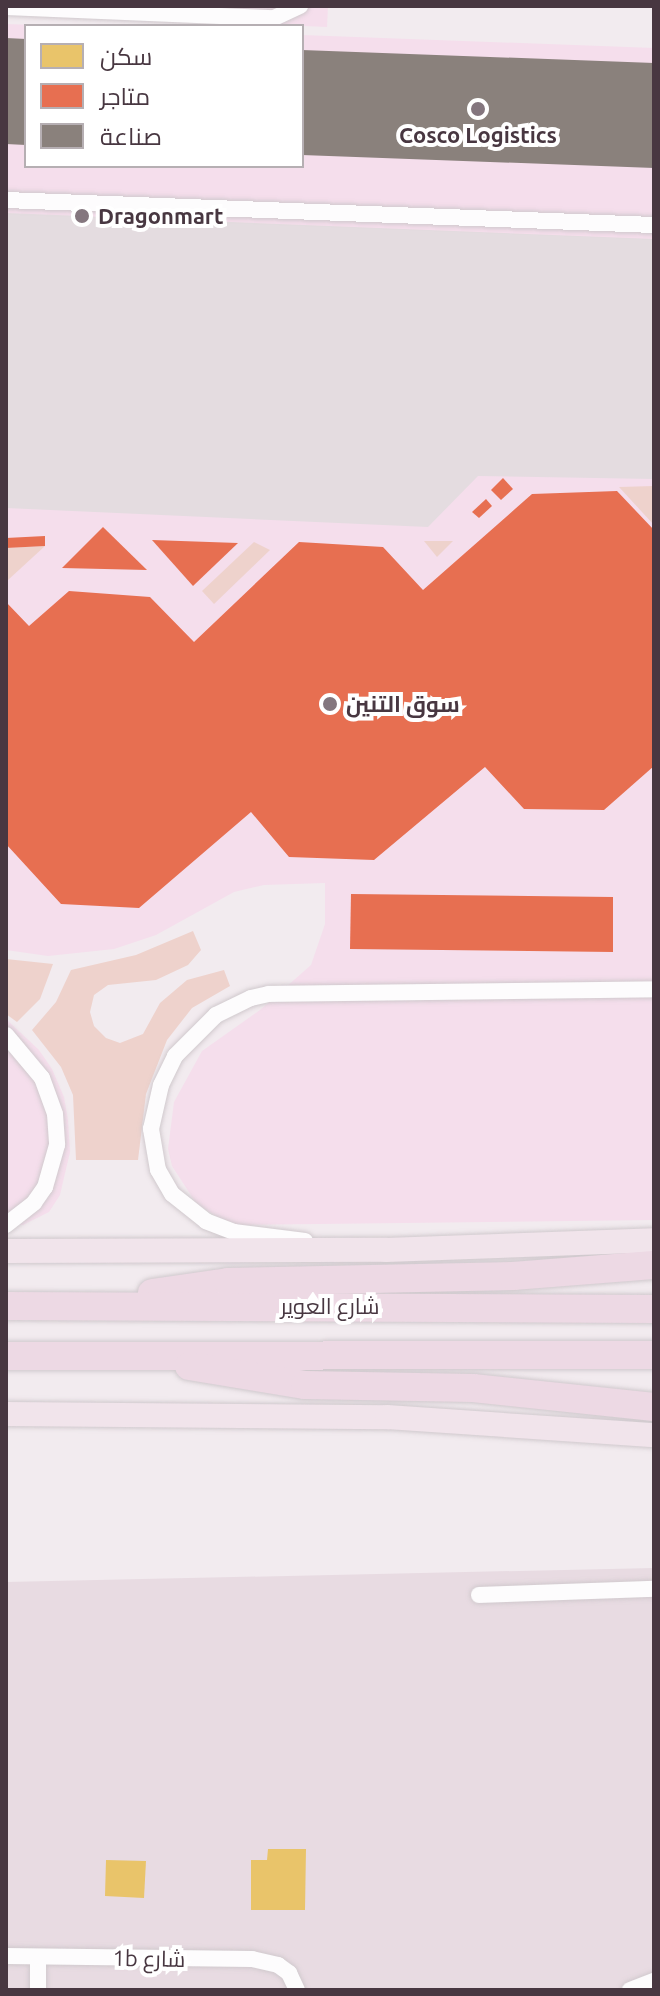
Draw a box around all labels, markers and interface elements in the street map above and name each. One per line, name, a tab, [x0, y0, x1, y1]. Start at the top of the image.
legend	[24, 24, 304, 168]
text: سكن	[100, 43, 152, 70]
text: متاجر	[100, 83, 150, 110]
marker: Cosco Logistics	[469, 100, 487, 118]
place label: Cosco Logistics	[399, 122, 557, 148]
text: صناعة	[100, 123, 162, 150]
place label: Dragonmart	[98, 203, 223, 229]
marker: Dragonmart	[73, 207, 91, 225]
place label: سوق التنين	[346, 691, 460, 717]
marker: سوق التنين	[321, 695, 339, 713]
street label: شارع العوير	[281, 1293, 379, 1319]
street label: 1b شارع	[112, 1944, 186, 1972]

